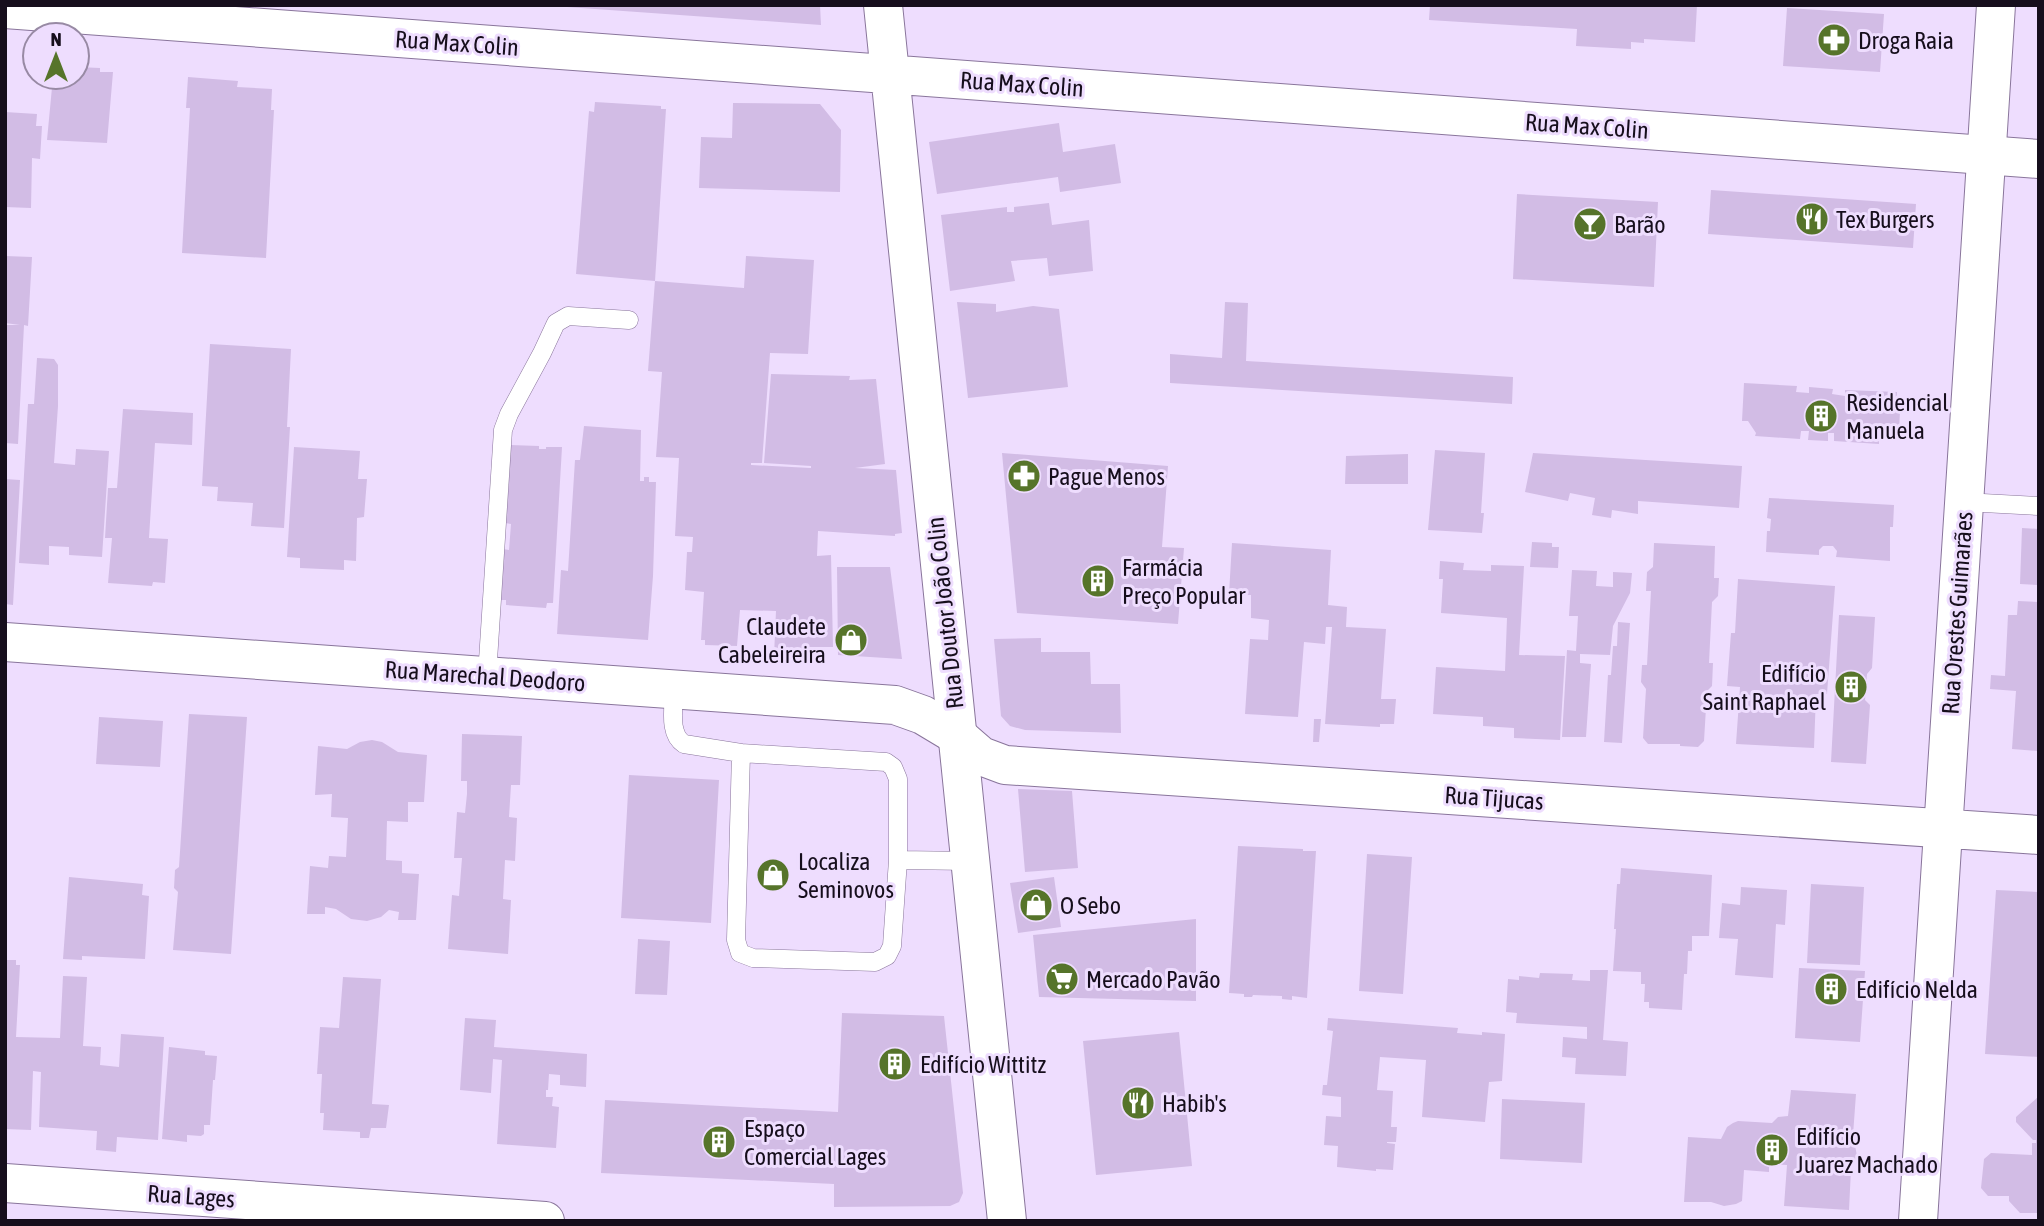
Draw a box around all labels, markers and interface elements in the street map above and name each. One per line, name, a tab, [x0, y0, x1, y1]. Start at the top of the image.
north arrow	[21, 21, 91, 91]
pharmacy icon: Droga Raia	[1815, 21, 1853, 59]
street label: Rua Max Colin	[394, 25, 520, 61]
place label: Droga Raia	[1858, 27, 1954, 54]
text: N	[50, 28, 62, 50]
street label: Rua Max Colin	[959, 66, 1085, 102]
street label: Rua Max Colin	[1524, 108, 1650, 144]
restaurant icon: Tex Burgers	[1793, 200, 1831, 238]
bar icon: Barão	[1571, 205, 1609, 243]
place label: Tex Burgers	[1836, 206, 1934, 233]
place label: Barão	[1614, 211, 1666, 238]
place label: Residencial Manuela	[1846, 389, 1949, 444]
building icon: Residencial Manuela	[1802, 397, 1840, 435]
pharmacy icon: Pague Menos	[1005, 457, 1043, 495]
place label: Pague Menos	[1048, 463, 1165, 490]
street label: Rua Orestes Guimarães	[1936, 511, 1978, 715]
street label: Rua Doutor João Colin	[921, 516, 969, 710]
place label: Farmácia Preço Popular	[1122, 554, 1246, 609]
building icon: Farmácia Preço Popular	[1079, 562, 1117, 600]
place label: Claudete Cabeleireira	[718, 613, 826, 668]
shop icon: Claudete Cabeleireira	[832, 621, 870, 659]
street label: Rua Marechal Deodoro	[384, 656, 586, 696]
place label: Edifício Saint Raphael	[1703, 660, 1827, 715]
building icon: Edifício Saint Raphael	[1832, 668, 1870, 706]
street label: Rua Tijucas	[1444, 781, 1544, 815]
place label: Localiza Seminovos	[798, 848, 894, 903]
shop icon: Localiza Seminovos	[754, 856, 792, 894]
shop icon: O Sebo	[1017, 886, 1055, 924]
place label: O Sebo	[1060, 892, 1121, 919]
supermarket icon: Mercado Pavão	[1043, 960, 1081, 998]
place label: Mercado Pavão	[1086, 966, 1221, 993]
building icon: Edifício Nelda	[1812, 970, 1850, 1008]
place label: Edifício Nelda	[1856, 976, 1978, 1003]
building icon: Edifício Wittitz	[876, 1045, 914, 1083]
place label: Edifício Wittitz	[920, 1051, 1046, 1078]
restaurant icon: Habib's	[1119, 1084, 1157, 1122]
place label: Habib's	[1162, 1090, 1227, 1117]
place label: Espaço Comercial Lages	[744, 1115, 886, 1170]
building icon: Espaço Comercial Lages	[700, 1123, 738, 1161]
place label: Edifício Juarez Machado	[1796, 1123, 1938, 1178]
building icon: Edifício Juarez Machado	[1753, 1131, 1791, 1169]
street label: Rua Lages	[146, 1179, 236, 1213]

